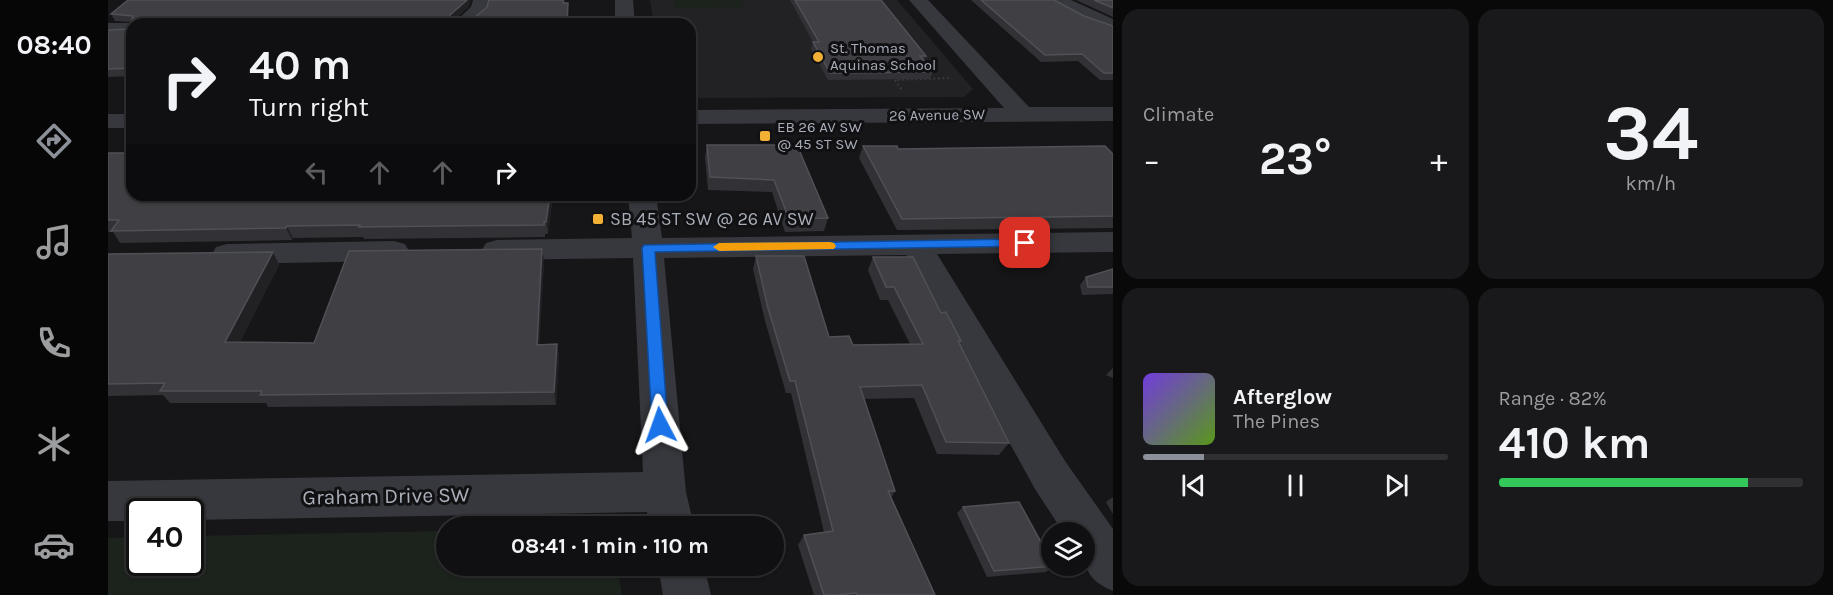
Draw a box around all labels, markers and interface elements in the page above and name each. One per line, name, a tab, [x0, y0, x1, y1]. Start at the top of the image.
text: 08:40	[17, 29, 91, 61]
place label: St. Thomas Aquinas School	[830, 39, 936, 74]
text: 40 m	[249, 40, 351, 90]
icon: right	[150, 42, 228, 120]
marker: St. Thomas Aquinas School	[811, 50, 825, 64]
text: 34	[1603, 87, 1698, 179]
text: Turn right	[249, 91, 369, 123]
text: Climate	[1143, 103, 1214, 126]
street label: 26 Avenue SW	[889, 105, 986, 125]
place label: EB 26 AV SW @ 45 ST SW	[777, 118, 862, 153]
icon: directions	[33, 120, 75, 162]
marker: EB 26 AV SW @ 45 ST SW	[758, 129, 772, 143]
text: 23°	[1259, 133, 1332, 185]
text: −	[1143, 141, 1160, 179]
text: +	[1430, 141, 1447, 179]
icon: left	[300, 156, 333, 189]
icon: ahead	[363, 156, 396, 189]
icon: ahead	[426, 156, 459, 189]
icon: right	[489, 156, 522, 189]
text: km/h	[1625, 172, 1676, 195]
place label: SB 45 ST SW @ 26 AV SW	[610, 208, 814, 230]
marker: SB 45 ST SW @ 26 AV SW	[591, 212, 605, 226]
pin	[999, 217, 1050, 268]
icon: music	[33, 221, 75, 263]
icon: arrive	[1008, 226, 1041, 259]
icon: phone	[33, 322, 75, 364]
text: Afterglow	[1233, 384, 1332, 410]
text: Range · 82%	[1499, 387, 1607, 410]
position arrow	[628, 393, 692, 457]
text: The Pines	[1233, 410, 1320, 433]
text: 410 km	[1499, 417, 1651, 469]
icon: climate	[33, 423, 75, 465]
icon: previous	[1177, 469, 1210, 502]
icon: pause	[1279, 469, 1312, 502]
icon: next	[1380, 469, 1413, 502]
street label: Graham Drive SW	[302, 483, 470, 509]
speed limit sign: 40	[126, 498, 204, 576]
map controls	[1041, 522, 1095, 576]
button: layers	[1041, 522, 1095, 576]
icon: car	[33, 524, 75, 566]
text: 08:41 · 1 min · 110 m	[511, 533, 709, 559]

